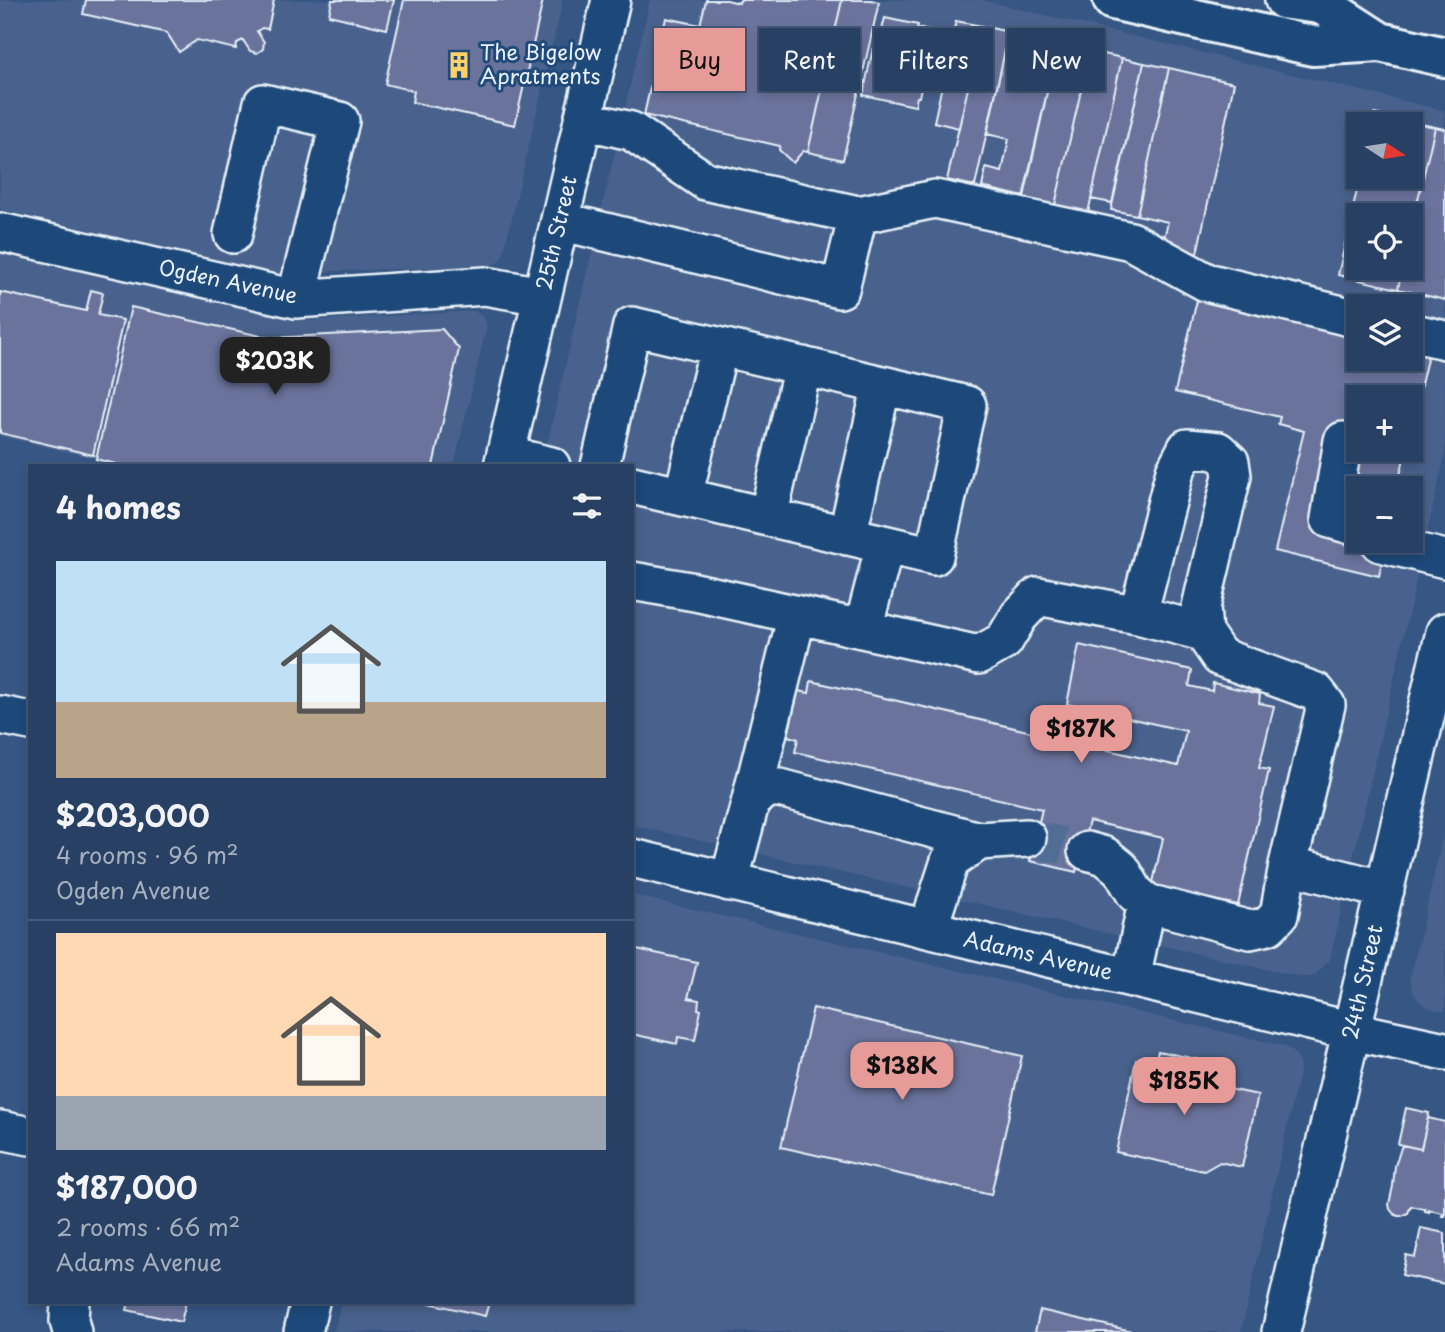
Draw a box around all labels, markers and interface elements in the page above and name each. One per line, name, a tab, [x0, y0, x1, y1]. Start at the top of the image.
chip: Buy	[654, 28, 745, 91]
chip: Rent	[759, 28, 860, 91]
chip: Filters	[874, 28, 993, 91]
chip: New	[1007, 28, 1105, 91]
place label: The Bigelow Apratments	[480, 35, 601, 91]
building icon: The Bigelow Apratments	[444, 50, 474, 80]
north arrow	[1346, 112, 1423, 189]
map controls	[1346, 112, 1423, 553]
street label: 25th Street	[526, 172, 584, 293]
button: locate	[1346, 203, 1423, 280]
street label: Ogden Avenue	[156, 250, 301, 310]
button: layers	[1346, 294, 1423, 371]
pin: $203K	[226, 338, 324, 397]
text: $203K	[236, 342, 314, 377]
button: +	[1346, 385, 1423, 462]
button: −	[1346, 476, 1423, 553]
text: 4 homes	[56, 484, 181, 529]
icon: filters	[568, 487, 606, 525]
icon: home	[268, 606, 394, 732]
pin: $187K	[1032, 706, 1130, 765]
text: $187K	[1046, 710, 1116, 745]
text: $203,000	[56, 792, 210, 837]
text: 4 rooms · 96 m²	[56, 837, 239, 872]
text: Ogden Avenue	[56, 872, 210, 907]
street label: Adams Avenue	[961, 921, 1116, 987]
street label: 24th Street	[1332, 921, 1390, 1042]
icon: home	[268, 978, 394, 1104]
pin: $138K	[853, 1042, 951, 1102]
text: $138K	[866, 1047, 938, 1082]
pin: $185K	[1135, 1058, 1233, 1117]
text: $185K	[1149, 1062, 1219, 1097]
text: $187,000	[56, 1164, 198, 1209]
text: 2 rooms · 66 m²	[56, 1209, 240, 1244]
text: Adams Avenue	[56, 1244, 222, 1279]

